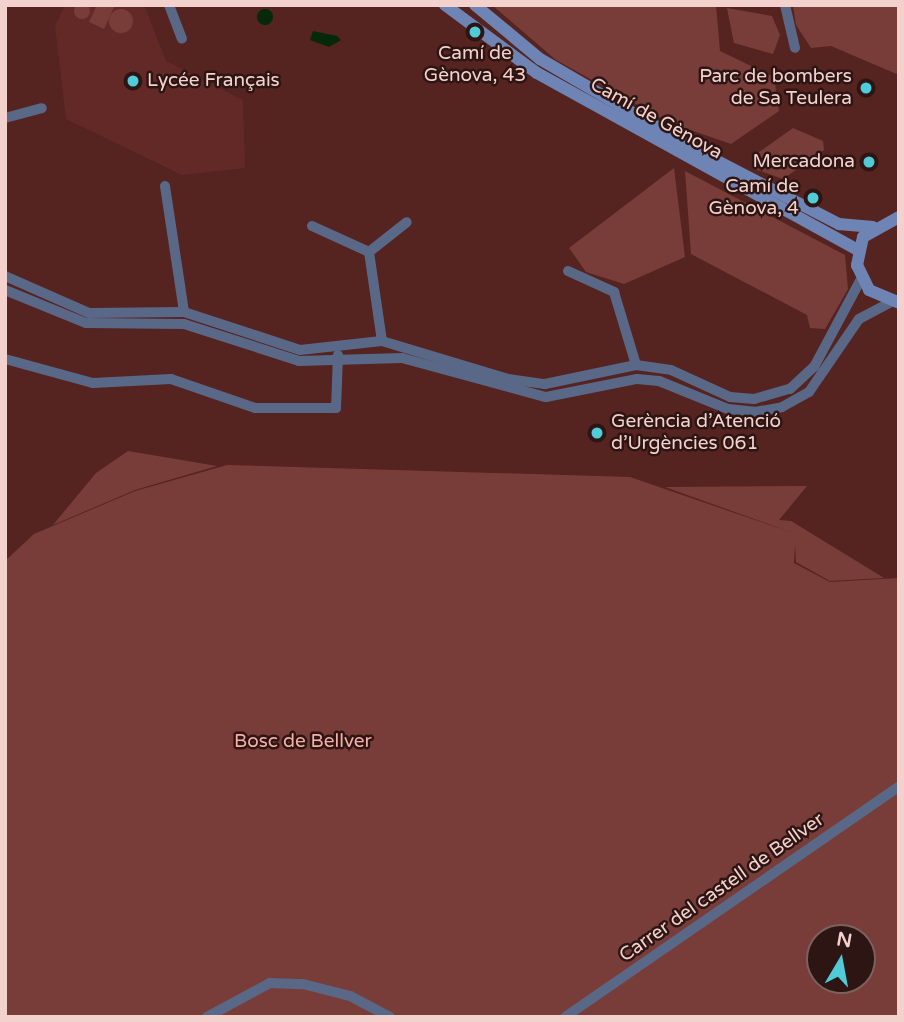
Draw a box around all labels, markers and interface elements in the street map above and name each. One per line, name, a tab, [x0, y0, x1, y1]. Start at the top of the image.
marker: Camí de Gènova, 43	[467, 24, 483, 40]
place label: Camí de Gènova, 43	[424, 43, 526, 87]
place label: Parc de bombers de Sa Teulera	[699, 66, 852, 110]
place label: Lycée Français	[147, 70, 280, 92]
marker: Lycée Français	[125, 73, 141, 89]
street label: Camí de Gènova	[586, 73, 726, 165]
marker: Parc de bombers de Sa Teulera	[858, 80, 874, 96]
place label: Mercadona	[753, 151, 855, 173]
marker: Mercadona	[861, 154, 877, 170]
place label: Camí de Gènova, 4	[708, 176, 799, 220]
marker: Camí de Gènova, 4	[805, 190, 821, 206]
place label: Gerència d’Atenció d’Urgències 061	[611, 411, 781, 455]
marker: Gerència d’Atenció d’Urgències 061	[589, 425, 605, 441]
park label: Bosc de Bellver	[234, 731, 372, 753]
street label: Carrer del castell de Bellver	[615, 809, 829, 967]
north arrow	[806, 924, 876, 994]
text: N	[835, 928, 854, 952]

